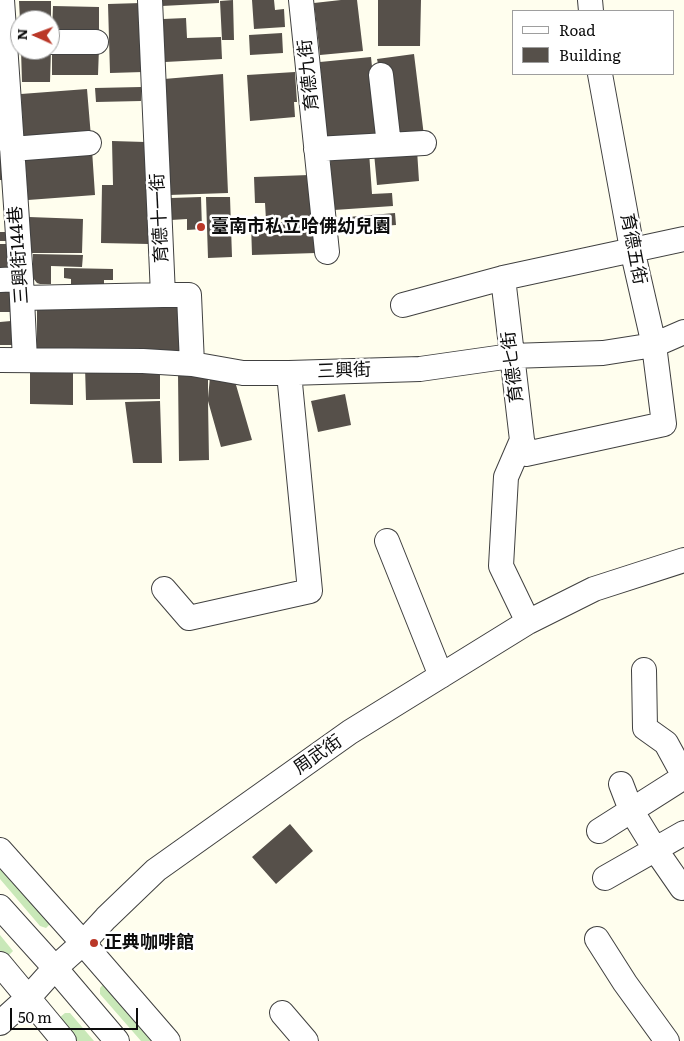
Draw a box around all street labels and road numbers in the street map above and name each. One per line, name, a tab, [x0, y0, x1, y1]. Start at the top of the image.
street label: 育德九街	[294, 38, 324, 112]
street label: 育德十一街	[147, 172, 173, 264]
street label: 三興街144巷	[5, 205, 33, 305]
street label: 育德五街	[616, 212, 650, 286]
street label: 育德七街	[498, 330, 528, 404]
street label: 三興街	[317, 359, 371, 383]
street label: 周武街	[290, 731, 346, 779]

